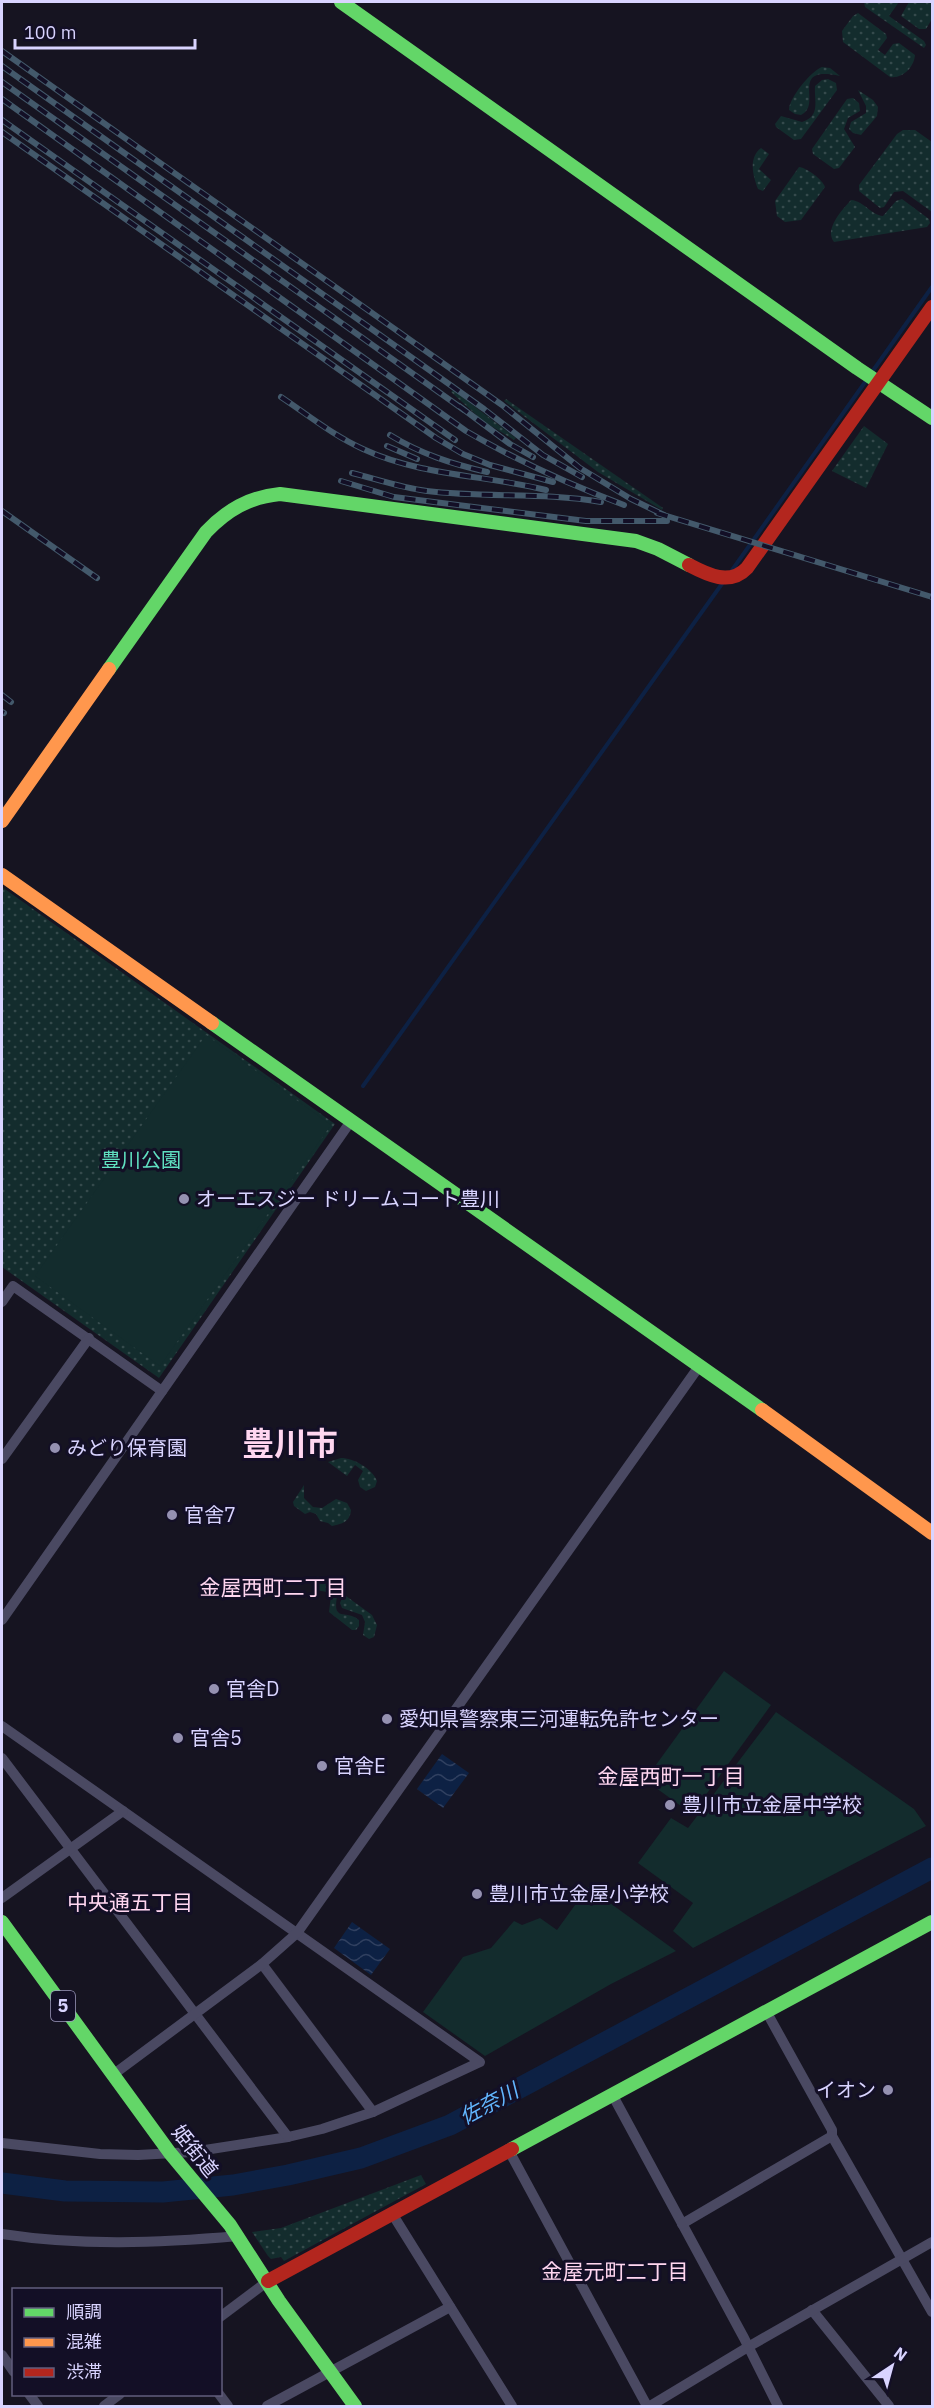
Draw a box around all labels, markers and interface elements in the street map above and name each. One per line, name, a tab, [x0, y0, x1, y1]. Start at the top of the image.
scale bar	[15, 12, 195, 50]
text: 100 m	[24, 21, 76, 44]
park label: 豊川公園	[101, 1146, 181, 1173]
place label: オーエスジー ドリームコート豊川	[196, 1185, 500, 1212]
marker: オーエスジー ドリームコート豊川	[177, 1192, 191, 1206]
district label: 豊川市	[242, 1422, 338, 1464]
place label: みどり保育園	[67, 1434, 187, 1461]
marker: みどり保育園	[48, 1441, 62, 1455]
place label: 官舎7	[184, 1501, 236, 1528]
marker: 官舎7	[165, 1508, 179, 1522]
district label: 金屋西町二丁目	[200, 1573, 347, 1601]
place label: 官舎D	[226, 1675, 279, 1702]
marker: 官舎D	[207, 1682, 221, 1696]
place label: 愛知県警察東三河運転免許センター	[399, 1705, 719, 1732]
marker: 愛知県警察東三河運転免許センター	[380, 1712, 394, 1726]
place label: 官舎5	[190, 1724, 242, 1751]
marker: 官舎5	[171, 1731, 185, 1745]
place label: 官舎E	[334, 1752, 386, 1779]
marker: 官舎E	[315, 1759, 329, 1773]
district label: 金屋西町一丁目	[598, 1762, 745, 1790]
place label: 豊川市立金屋中学校	[682, 1791, 862, 1818]
marker: 豊川市立金屋中学校	[663, 1798, 677, 1812]
place label: 豊川市立金屋小学校	[489, 1880, 669, 1907]
marker: 豊川市立金屋小学校	[470, 1887, 484, 1901]
district label: 中央通五丁目	[67, 1888, 193, 1916]
road number: 5	[51, 1991, 75, 2021]
water label: 佐奈川	[454, 2075, 525, 2130]
place label: イオン	[816, 2076, 876, 2103]
marker: イオン	[881, 2083, 895, 2097]
street label: 姫街道	[166, 2119, 225, 2182]
district label: 金屋元町二丁目	[542, 2257, 689, 2285]
legend	[12, 2288, 222, 2396]
text: 順調	[66, 2300, 102, 2323]
text: 混雑	[66, 2330, 102, 2353]
north arrow	[862, 2336, 922, 2396]
text: N	[890, 2342, 911, 2365]
text: 渋滞	[66, 2360, 102, 2383]

